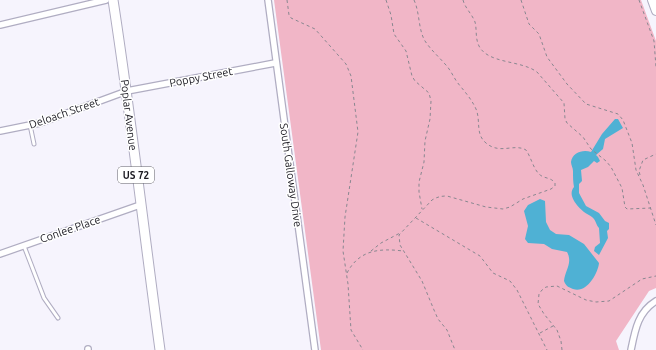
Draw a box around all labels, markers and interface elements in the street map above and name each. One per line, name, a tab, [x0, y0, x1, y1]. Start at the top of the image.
street label: Poppy Street	[168, 65, 234, 89]
street label: Poplar Avenue	[119, 79, 139, 151]
street label: Deloach Street	[27, 95, 101, 131]
street label: South Galloway Drive	[278, 122, 304, 228]
road number: US 72	[118, 167, 154, 183]
street label: Conlee Place	[38, 213, 102, 245]

